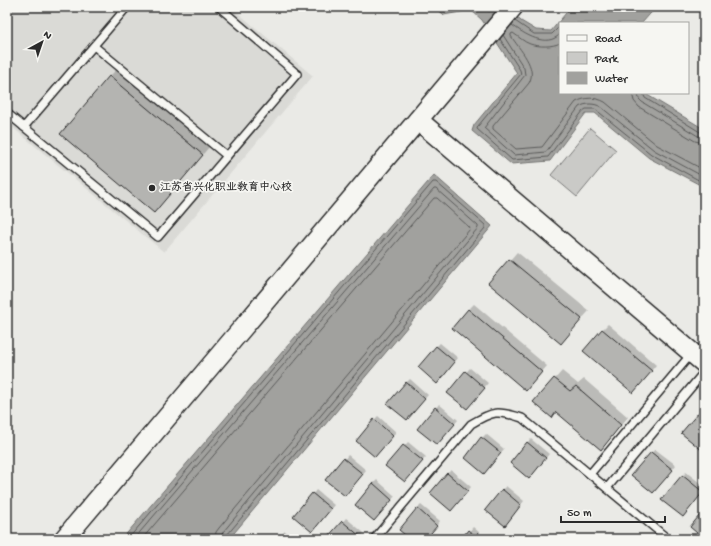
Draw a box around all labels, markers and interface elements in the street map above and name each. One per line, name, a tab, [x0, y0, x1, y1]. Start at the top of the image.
north arrow	[22, 22, 62, 62]
legend	[559, 22, 689, 94]
text: N	[41, 29, 54, 43]
text: Road	[595, 33, 622, 47]
text: Park	[594, 53, 620, 67]
text: Water	[595, 73, 629, 87]
place label: 江苏省兴化职业教育中心校	[160, 181, 292, 194]
marker: 江苏省兴化职业教育中心校	[147, 183, 157, 193]
scale bar	[561, 498, 665, 524]
text: 50 m	[567, 507, 592, 521]

